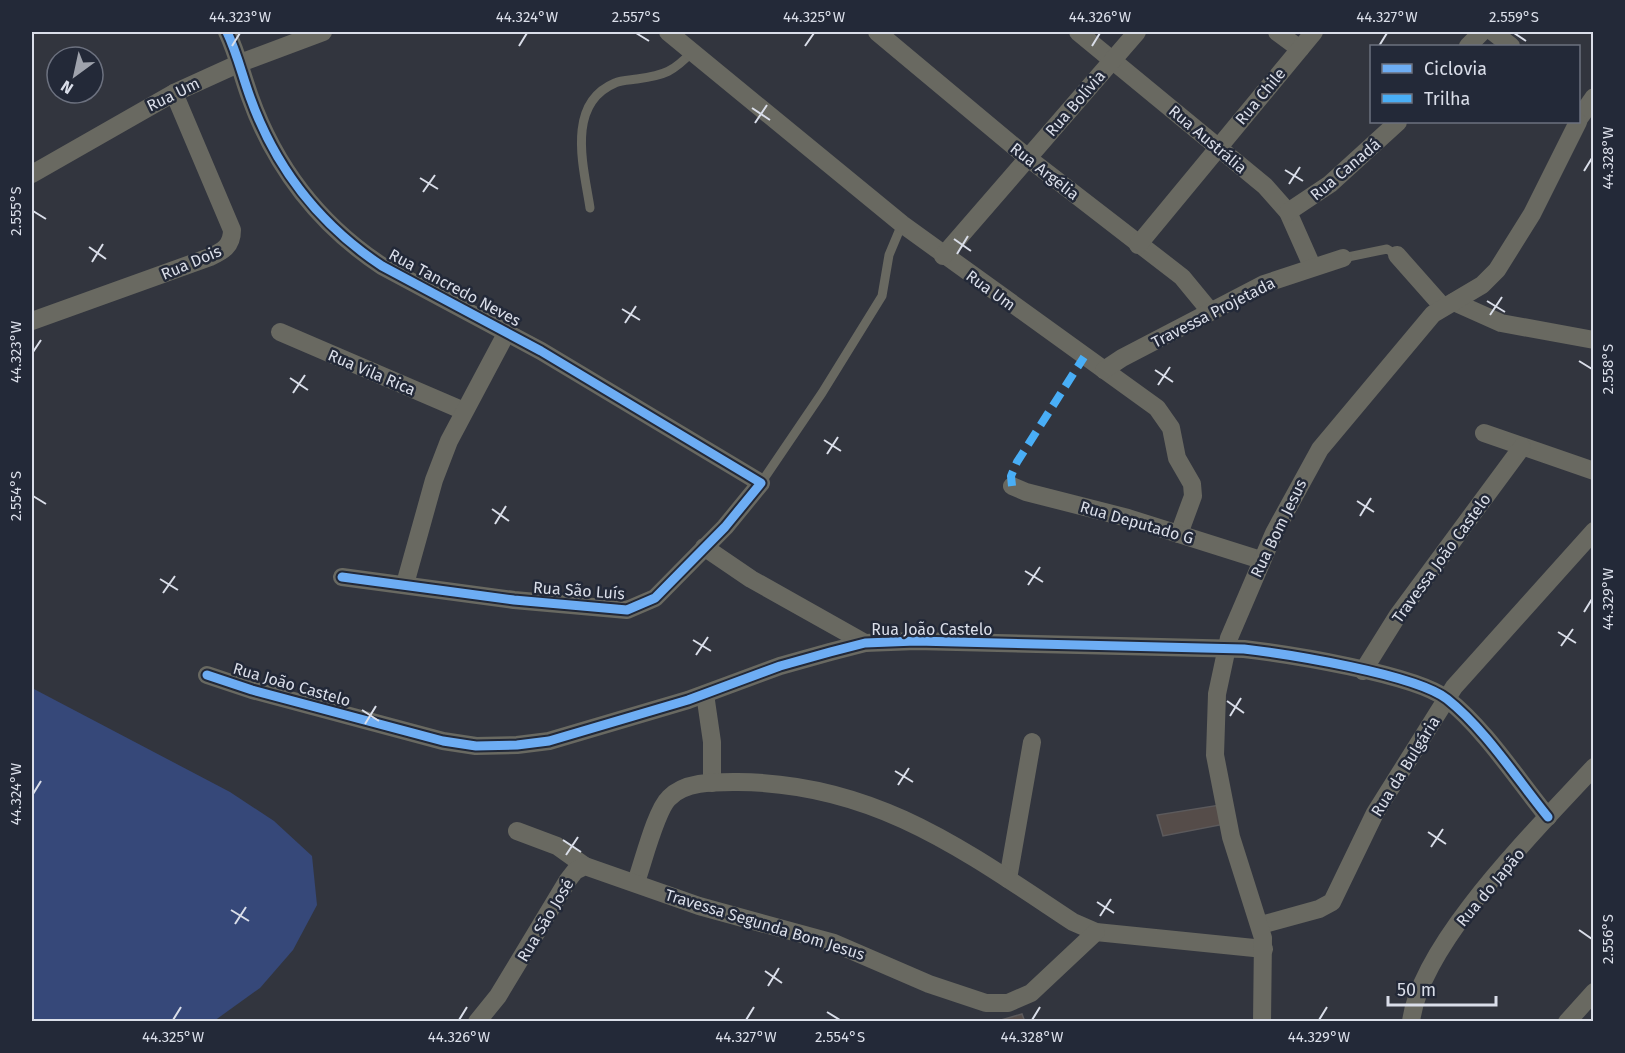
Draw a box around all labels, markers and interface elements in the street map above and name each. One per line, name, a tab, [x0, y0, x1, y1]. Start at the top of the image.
text: 44.323°W	[209, 8, 272, 26]
text: 44.324°W	[496, 8, 559, 26]
text: 2.557°S	[612, 8, 660, 26]
text: 44.325°W	[783, 8, 846, 26]
text: 44.326°W	[1069, 8, 1132, 26]
text: 44.327°W	[1356, 8, 1418, 26]
text: 2.559°S	[1489, 8, 1539, 26]
north arrow	[45, 45, 105, 105]
legend	[1370, 45, 1580, 123]
text: Ciclovia	[1424, 58, 1487, 80]
street label: Rua Chile	[1231, 64, 1290, 128]
street label: Rua Bolívia	[1042, 66, 1109, 140]
street label: Rua Um	[144, 74, 203, 115]
text: N	[57, 76, 77, 98]
text: Trilha	[1424, 88, 1470, 110]
street label: Rua Austrália	[1165, 101, 1250, 177]
text: 44.328°W	[1599, 126, 1617, 189]
street label: Rua Canadá	[1306, 135, 1384, 204]
street label: Rua Argélia	[1007, 139, 1083, 204]
text: 2.555°S	[7, 186, 25, 236]
street label: Rua Dois	[158, 241, 224, 284]
street label: Rua Tancredo Neves	[386, 245, 524, 330]
street label: Rua Um	[962, 266, 1019, 315]
street label: Travessa Projetada	[1148, 273, 1278, 352]
text: 44.323°W	[7, 320, 25, 383]
text: 2.558°S	[1599, 344, 1617, 394]
street label: Rua Vila Rica	[325, 345, 418, 399]
text: 2.554°S	[7, 471, 25, 521]
street label: Rua Bom Jesus	[1246, 476, 1310, 580]
street label: Travessa João Castelo	[1388, 490, 1495, 627]
street label: Rua Deputado G	[1078, 497, 1196, 548]
text: 44.329°W	[1599, 567, 1617, 630]
street label: Rua São Luís	[532, 578, 626, 603]
street label: Rua João Castelo	[871, 620, 993, 639]
street label: Rua João Castelo	[231, 659, 353, 710]
street label: Rua da Bulgária	[1367, 713, 1444, 820]
text: 44.324°W	[7, 762, 25, 825]
street label: Rua do Japão	[1452, 844, 1529, 930]
street label: Rua São José	[513, 875, 578, 965]
street label: Travessa Segunda Bom Jesus	[663, 885, 867, 964]
text: 2.556°S	[1599, 914, 1617, 964]
scale bar	[1388, 969, 1496, 1007]
text: 50 m	[1397, 979, 1436, 1001]
text: 44.325°W	[142, 1028, 205, 1046]
text: 44.326°W	[428, 1028, 491, 1046]
text: 44.327°W	[715, 1028, 777, 1046]
text: 2.554°S	[815, 1028, 865, 1046]
text: 44.328°W	[1001, 1028, 1064, 1046]
text: 44.329°W	[1288, 1028, 1351, 1046]

